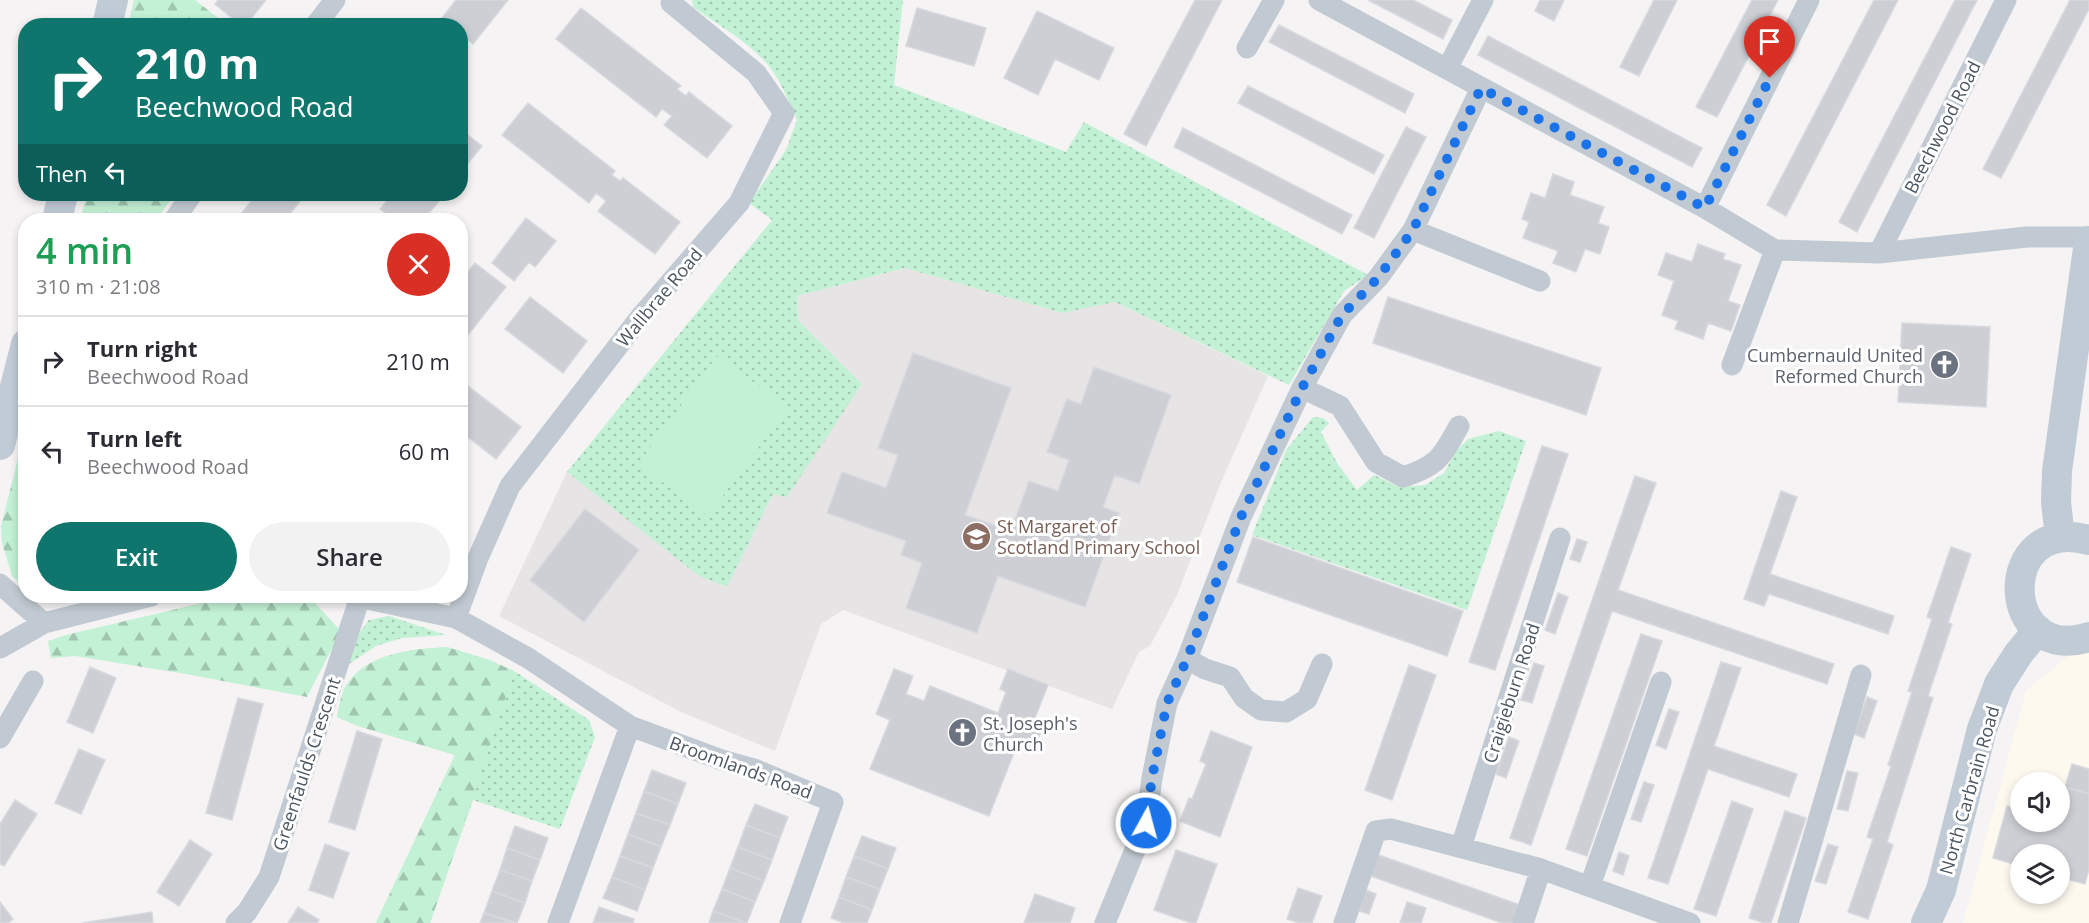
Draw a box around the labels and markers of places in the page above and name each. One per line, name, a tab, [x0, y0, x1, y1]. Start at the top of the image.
pin	[1744, 16, 1795, 78]
place label: Cumbernauld United Reformed Church	[1747, 343, 1923, 388]
church icon: Cumbernauld United Reformed Church	[1928, 349, 1960, 381]
place label: St Margaret of Scotland Primary School	[997, 514, 1200, 559]
school or university icon: St Margaret of Scotland Primary School	[960, 520, 992, 552]
place label: St. Joseph's Church	[983, 711, 1078, 756]
church icon: St. Joseph's Church	[946, 717, 978, 749]

